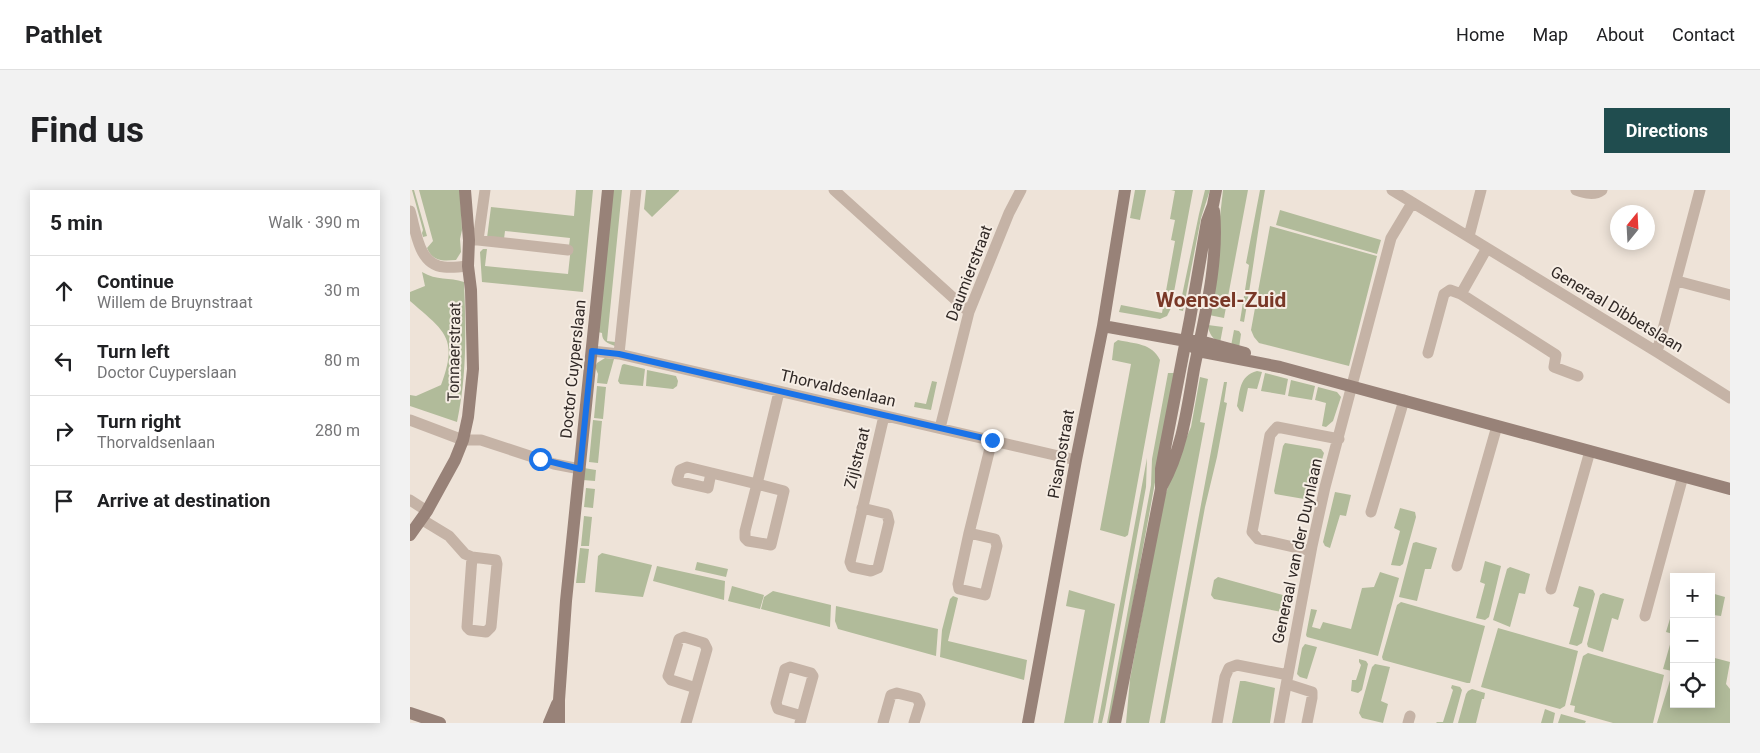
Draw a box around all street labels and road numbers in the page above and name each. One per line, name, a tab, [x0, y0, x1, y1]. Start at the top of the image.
street label: Daumierstraat	[942, 222, 996, 324]
street label: Generaal Dibbetslaan	[1547, 262, 1687, 356]
street label: Doctor Cuyperslaan	[556, 299, 590, 439]
street label: Tonnaerstraat	[444, 302, 464, 402]
street label: Thorvaldsenlaan	[778, 365, 898, 411]
street label: Pisanostraat	[1044, 408, 1078, 500]
street label: Zijlstraat	[840, 425, 874, 491]
street label: Generaal van der Duynlaan	[1268, 457, 1326, 645]

